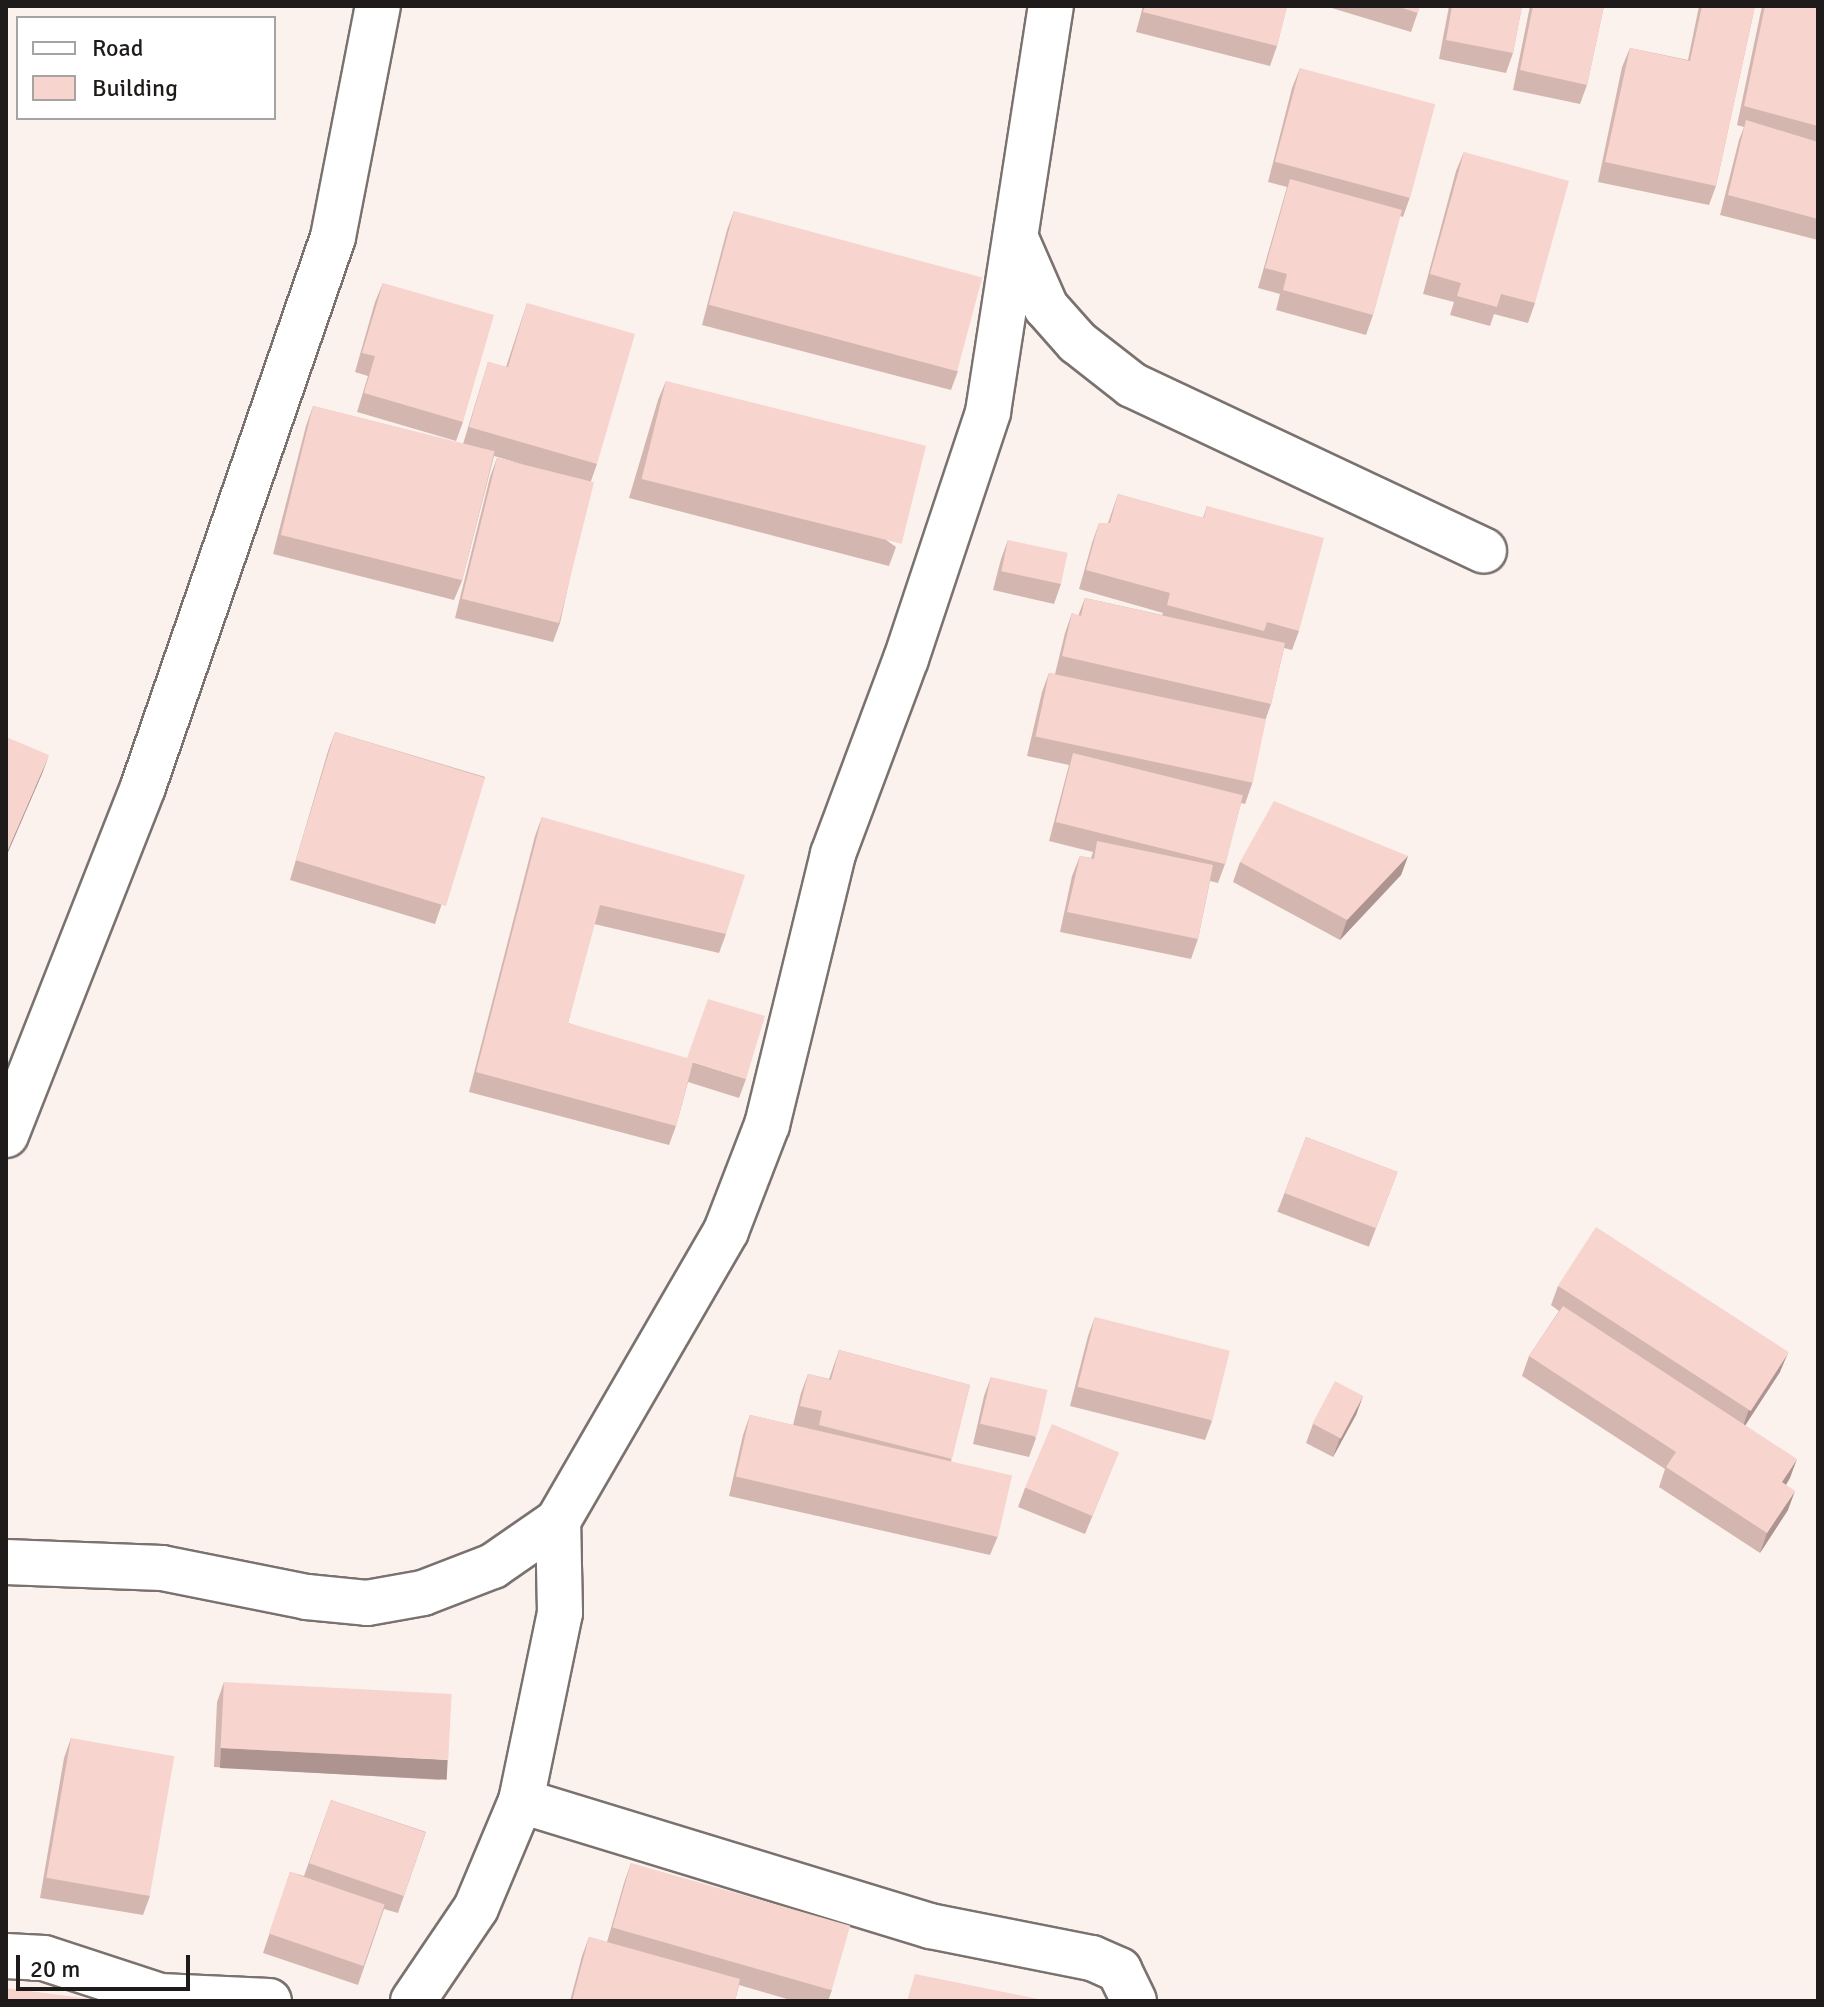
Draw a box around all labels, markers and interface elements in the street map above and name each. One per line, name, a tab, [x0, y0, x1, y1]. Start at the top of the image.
legend	[16, 16, 276, 120]
text: Road	[92, 33, 143, 63]
text: Building	[92, 73, 178, 103]
scale bar	[20, 1939, 194, 1989]
text: 20 m	[30, 1954, 80, 1984]

